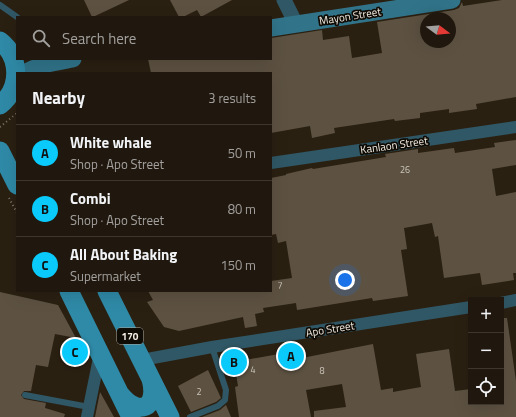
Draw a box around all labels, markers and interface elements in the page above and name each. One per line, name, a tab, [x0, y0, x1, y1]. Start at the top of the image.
street label: Mayon Street	[318, 3, 382, 29]
north arrow	[420, 12, 456, 48]
search box	[16, 16, 272, 60]
icon: search	[30, 27, 52, 49]
text: Search here	[62, 27, 136, 50]
text: Nearby	[32, 85, 85, 111]
text: 3 results	[208, 88, 256, 108]
text: White whale	[70, 131, 152, 154]
street label: Kanlaon Street	[359, 132, 429, 158]
text: A	[41, 143, 49, 163]
text: 50 m	[228, 143, 256, 163]
text: Shop · Apo Street	[70, 154, 164, 174]
house number: 26	[400, 163, 410, 176]
text: Combi	[70, 187, 111, 210]
text: B	[41, 199, 49, 219]
text: 80 m	[228, 199, 256, 219]
text: Shop · Apo Street	[70, 210, 164, 230]
text: All About Baking	[70, 243, 177, 266]
text: C	[41, 255, 49, 275]
text: 150 m	[220, 255, 256, 275]
text: Supermarket	[70, 266, 141, 286]
your location	[335, 270, 355, 290]
house number: 7	[277, 279, 283, 292]
map controls	[468, 297, 504, 405]
button: +	[468, 297, 504, 333]
street label: Apo Street	[305, 317, 356, 341]
road number: 170	[117, 328, 143, 344]
button: −	[468, 333, 504, 369]
pin: C	[62, 337, 88, 367]
pin: A	[278, 341, 304, 371]
pin: B	[221, 347, 247, 377]
house number: 4	[250, 363, 256, 376]
house number: 8	[319, 364, 325, 377]
button: locate	[468, 369, 504, 405]
house number: 2	[196, 385, 202, 398]

